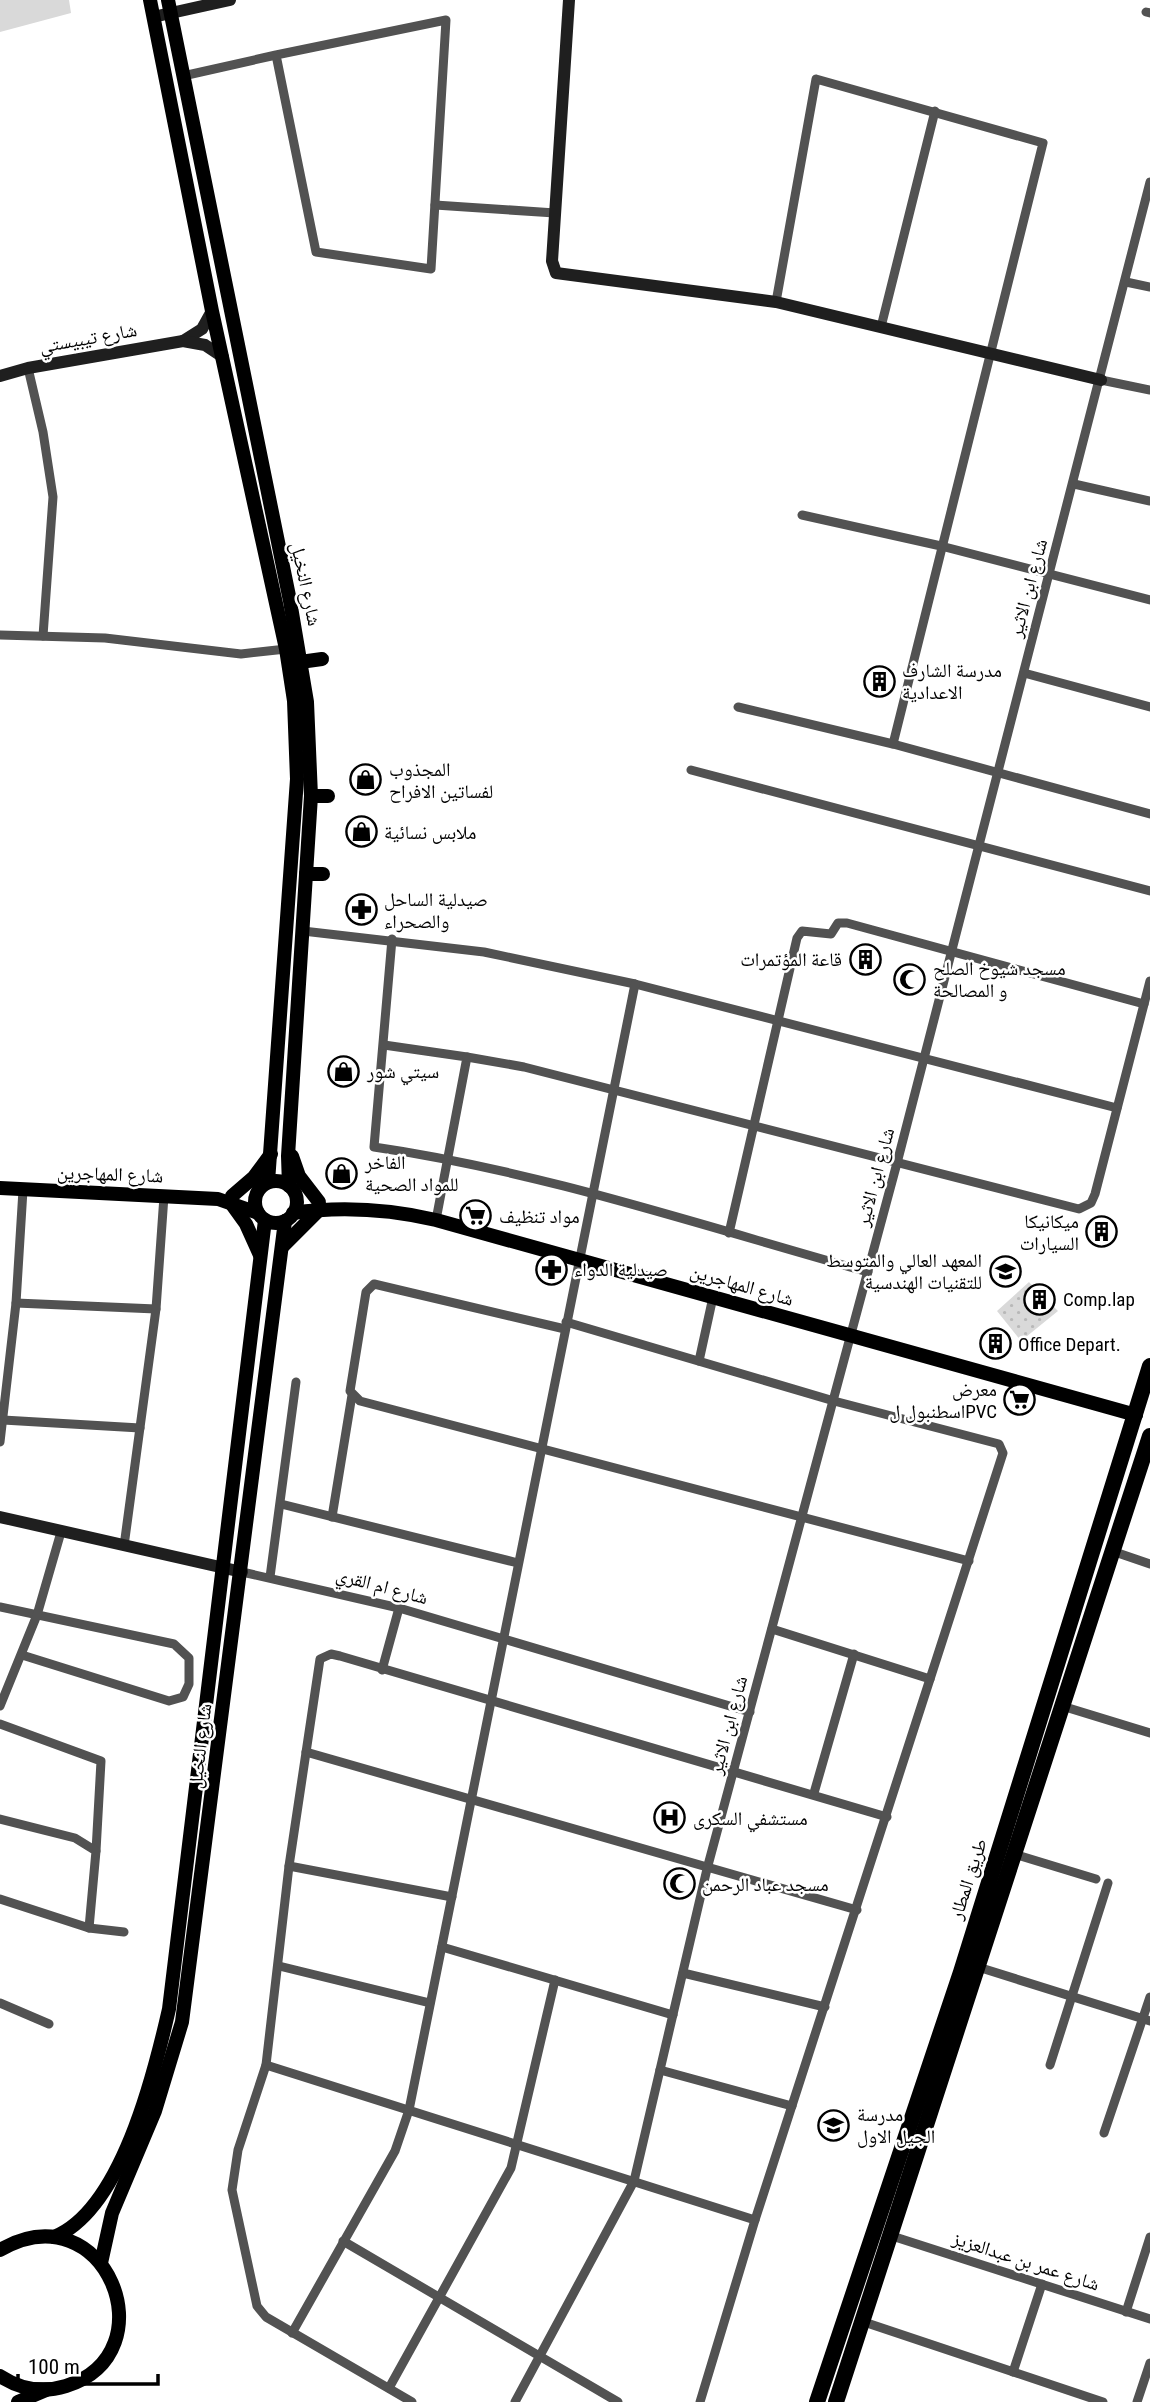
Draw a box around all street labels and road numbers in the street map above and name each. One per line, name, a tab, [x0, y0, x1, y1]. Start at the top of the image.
street label: شارع تيبيستي	[37, 318, 139, 362]
street label: شارع ابن الاثير	[1004, 536, 1052, 641]
street label: شارع النخيل	[286, 540, 326, 628]
street label: شارع ابن الاثير	[851, 1125, 899, 1230]
street label: شارع المهاجرين	[56, 1161, 164, 1187]
street label: شارع المهاجرين	[688, 1259, 796, 1311]
street label: شارع ام القري	[333, 1563, 430, 1613]
street label: شارع ابن الاثير	[704, 1673, 752, 1778]
street label: شارع النخيل	[183, 1702, 217, 1790]
street label: طريق المطار	[944, 1836, 992, 1923]
street label: شارع عمر بن عبدالعزيز	[949, 2226, 1102, 2296]

